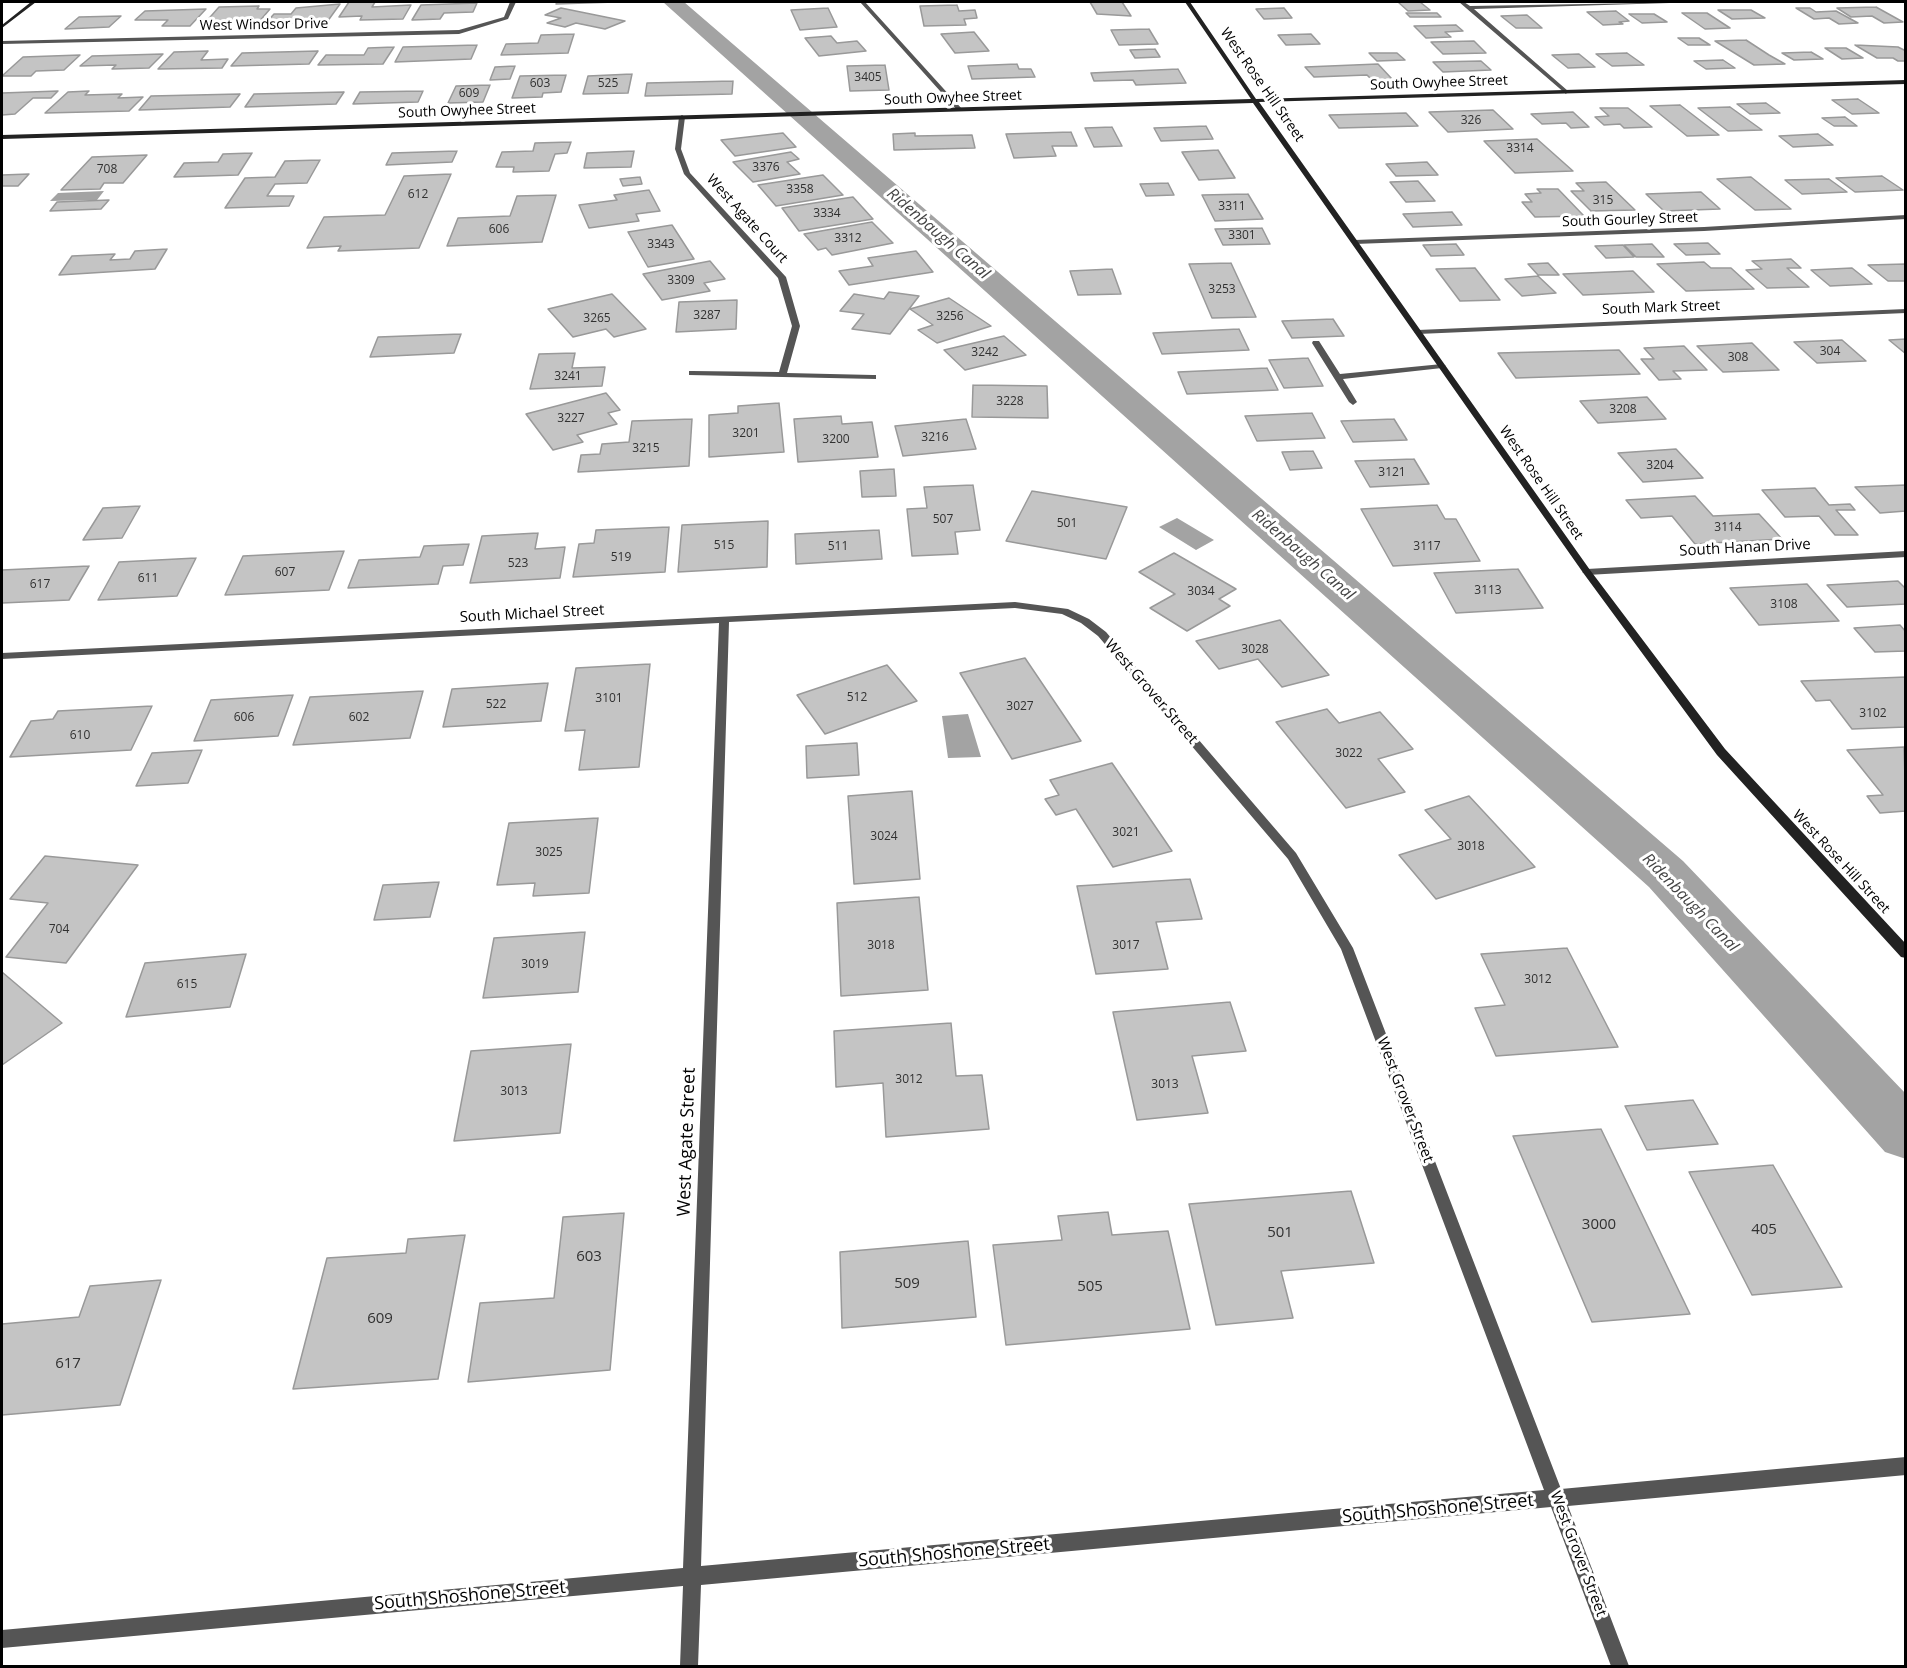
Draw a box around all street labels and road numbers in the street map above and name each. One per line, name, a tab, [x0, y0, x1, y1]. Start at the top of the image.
street label: West Windsor Drive	[200, 15, 328, 35]
street label: West Rose Hill Street	[1216, 25, 1308, 145]
street label: South Owyhee Street	[1370, 72, 1508, 94]
street label: South Owyhee Street	[884, 87, 1022, 109]
street label: South Owyhee Street	[398, 100, 536, 122]
street label: West Agate Court	[703, 171, 791, 267]
street label: South Gourley Street	[1562, 209, 1698, 231]
street label: South Mark Street	[1602, 298, 1720, 318]
street label: West Rose Hill Street	[1495, 423, 1587, 543]
street label: South Hanan Drive	[1679, 536, 1811, 560]
street label: South Michael Street	[459, 601, 605, 627]
street label: West Grover Street	[1101, 636, 1201, 748]
street label: West Rose Hill Street	[1789, 807, 1893, 917]
street label: West Grover Street	[1373, 1035, 1437, 1165]
street label: West Agate Street	[674, 1067, 700, 1217]
street label: West Grover Street	[1546, 1489, 1610, 1619]
street label: South Shoshone Street	[1341, 1490, 1535, 1528]
street label: South Shoshone Street	[857, 1534, 1051, 1572]
street label: South Shoshone Street	[373, 1577, 567, 1615]

